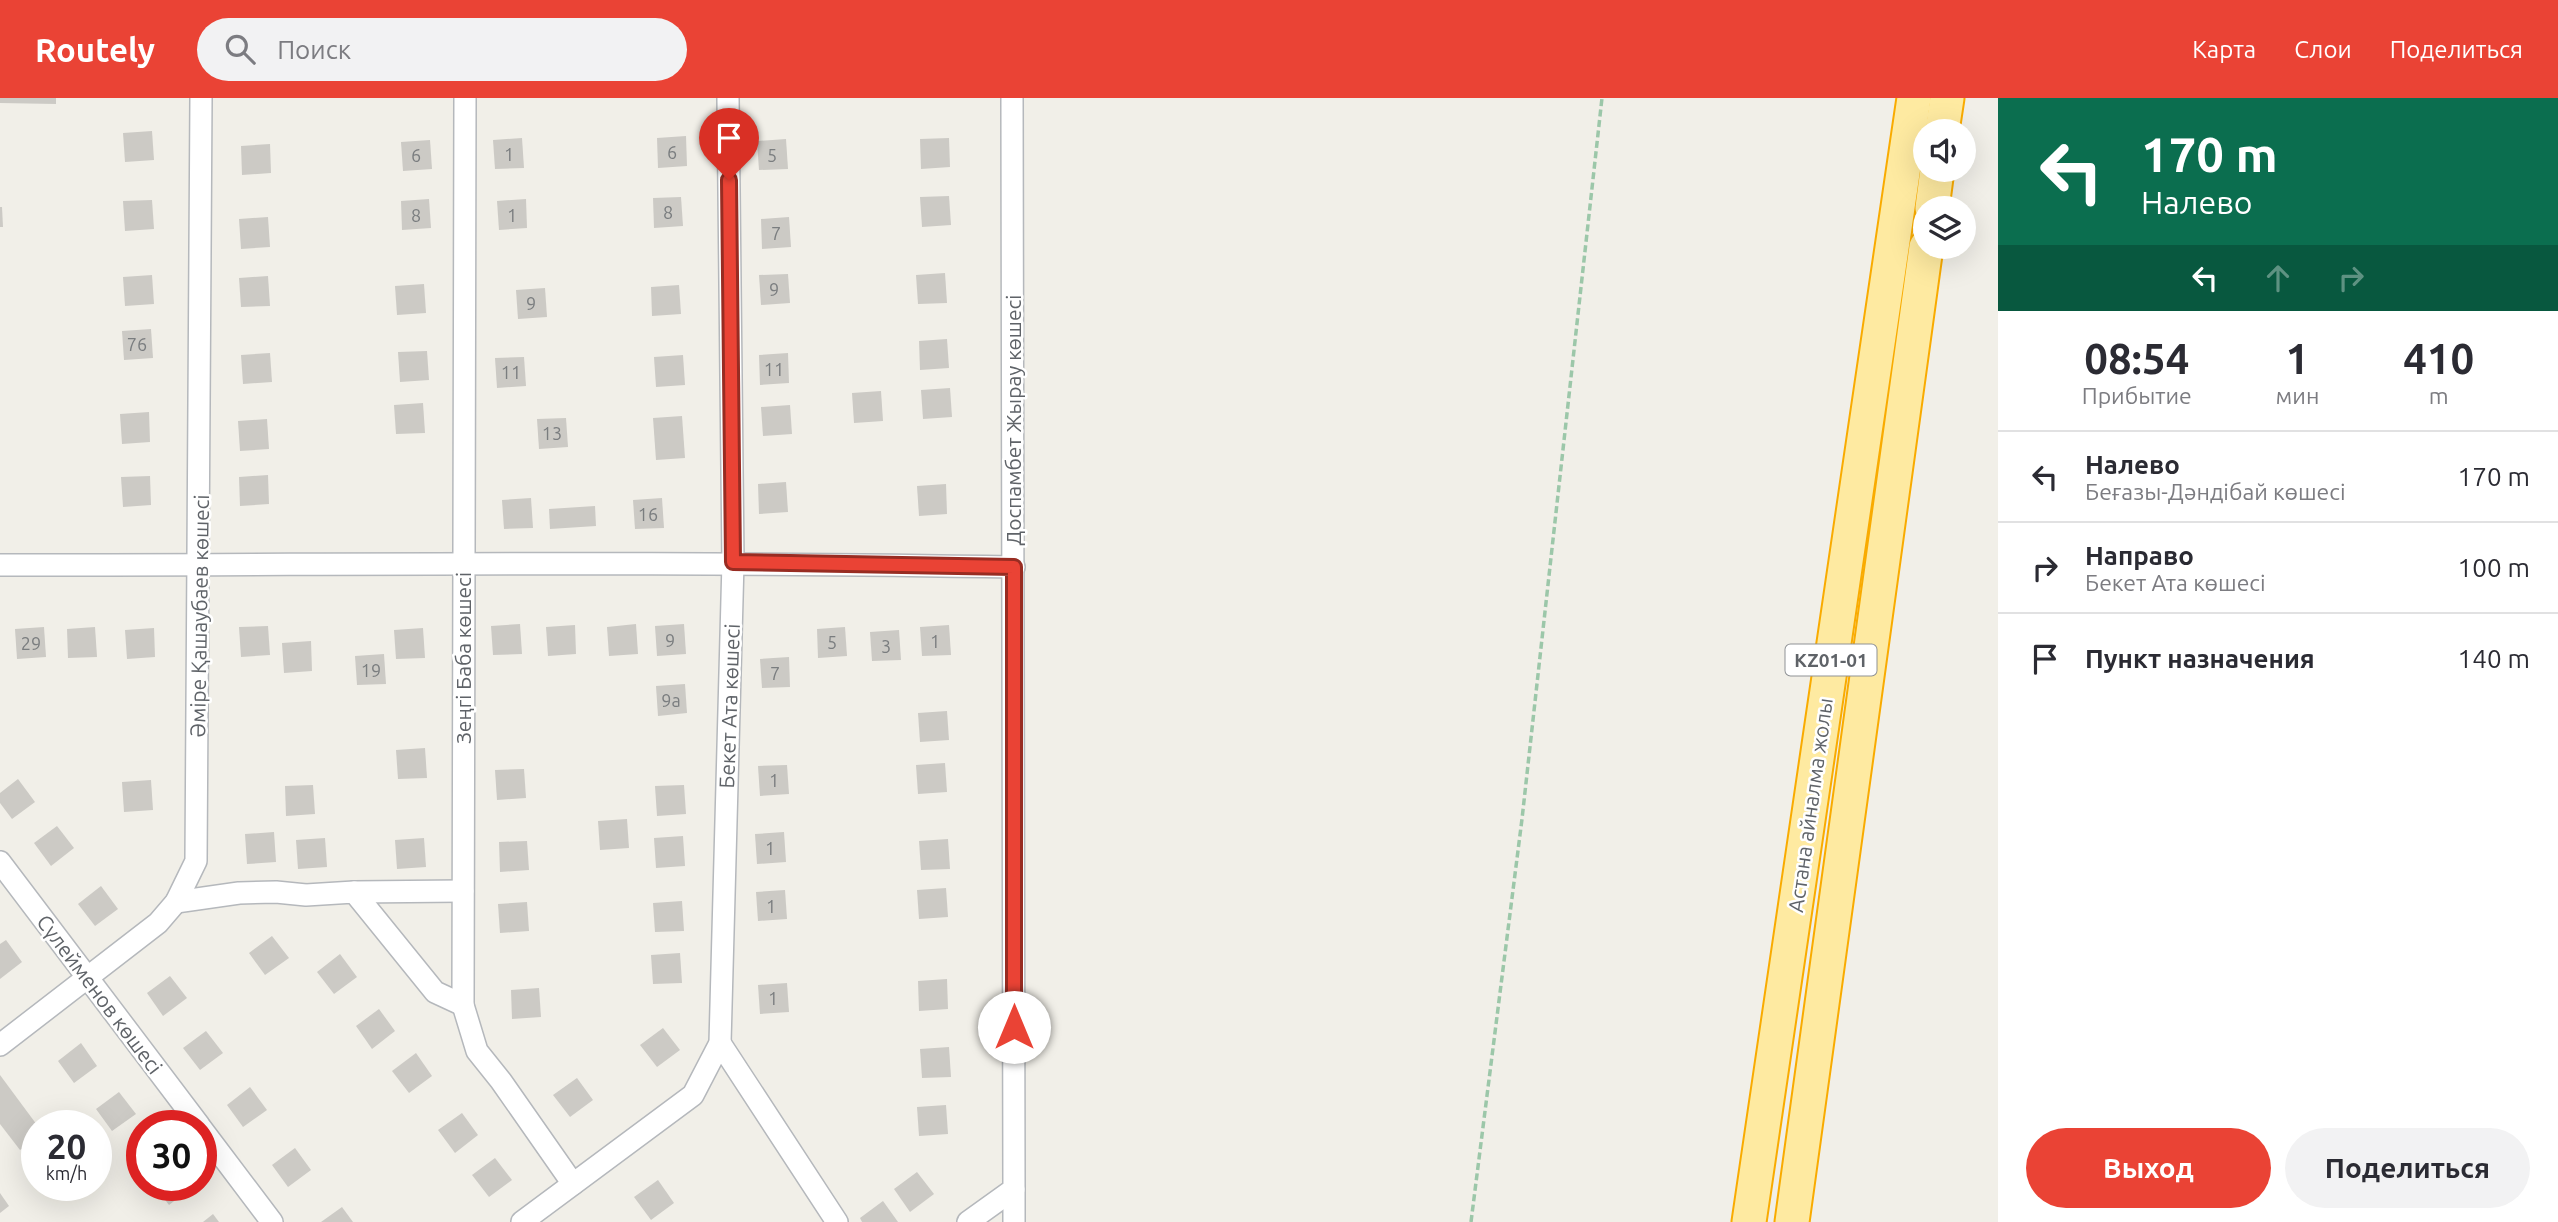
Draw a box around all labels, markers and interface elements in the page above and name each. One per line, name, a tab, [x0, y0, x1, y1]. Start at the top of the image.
search box	[197, 18, 687, 81]
icon: search	[221, 30, 259, 68]
text: Routely	[35, 31, 155, 68]
text: Поиск	[277, 35, 351, 64]
text: Карта	[2192, 36, 2256, 63]
text: Слои	[2294, 36, 2352, 63]
text: Поделиться	[2390, 36, 2523, 63]
pin	[699, 108, 759, 180]
icon: arrive	[710, 119, 748, 157]
map controls	[1913, 119, 1976, 259]
button: sound	[1913, 119, 1976, 182]
icon: left	[2026, 126, 2117, 217]
text: 170 m	[2141, 126, 2278, 181]
house number: 6	[667, 142, 677, 162]
house number: 1	[504, 144, 514, 164]
house number: 6	[411, 145, 421, 165]
house number: 5	[767, 145, 777, 165]
text: Налево	[2141, 184, 2253, 220]
button: layers	[1913, 196, 1976, 259]
house number: 8	[663, 202, 673, 222]
house number: 8	[411, 205, 421, 225]
house number: 1	[507, 205, 517, 225]
house number: 7	[771, 223, 781, 243]
icon: left	[2186, 259, 2224, 297]
icon: ahead	[2259, 259, 2297, 297]
icon: right	[2332, 259, 2370, 297]
house number: 9	[769, 279, 779, 299]
house number: 9	[526, 293, 536, 313]
street label: Доспамбет Жырау көшесі	[1001, 295, 1025, 545]
house number: 76	[127, 334, 147, 354]
text: 08:54	[2084, 335, 2189, 382]
text: 1	[2286, 335, 2309, 382]
text: 410	[2403, 335, 2474, 382]
house number: 11	[764, 359, 784, 379]
house number: 11	[501, 362, 521, 382]
text: Прибытие	[2082, 383, 2192, 408]
text: мин	[2276, 383, 2319, 408]
text: m	[2429, 383, 2449, 408]
house number: 13	[542, 423, 562, 443]
text: Налево	[2085, 450, 2180, 479]
icon: left	[2026, 458, 2064, 496]
text: 170 m	[2458, 462, 2530, 491]
text: Беғазы-Дәндібай көшесі	[2085, 479, 2346, 504]
street label: Әміре Қашаубаев көшесі	[185, 494, 213, 738]
house number: 16	[638, 504, 658, 524]
text: Направо	[2085, 541, 2194, 570]
icon: right	[2026, 549, 2064, 587]
text: 100 m	[2458, 553, 2530, 582]
text: Бекет Ата көшесі	[2085, 570, 2266, 595]
street label: Зеңгі Баба көшесі	[451, 572, 475, 744]
street label: Бекет Ата көшесі	[714, 623, 744, 789]
house number: 9	[665, 630, 675, 650]
house number: 1	[930, 631, 940, 651]
house number: 5	[827, 632, 837, 652]
house number: 29	[21, 633, 41, 653]
house number: 3	[881, 636, 891, 656]
icon: arrive	[2026, 640, 2064, 678]
text: Пункт назначения	[2085, 644, 2315, 673]
text: 140 m	[2458, 644, 2530, 673]
road number: KZ01-01	[1786, 645, 1876, 676]
house number: 19	[361, 660, 381, 680]
house number: 7	[770, 663, 780, 683]
house number: 9а	[661, 690, 681, 710]
street label: Астана айналма жолы	[1783, 696, 1837, 914]
house number: 1	[769, 770, 779, 790]
house number: 1	[765, 838, 775, 858]
house number: 1	[766, 896, 776, 916]
street label: Сүлейменов көшесі	[32, 910, 168, 1078]
house number: 1	[768, 988, 778, 1008]
position arrow	[977, 990, 1051, 1064]
speed limit sign: 30	[126, 1110, 217, 1201]
text: 20	[47, 1126, 86, 1166]
button: Выход	[2026, 1128, 2271, 1208]
button: Поделиться	[2285, 1128, 2530, 1208]
text: km/h	[46, 1163, 87, 1183]

